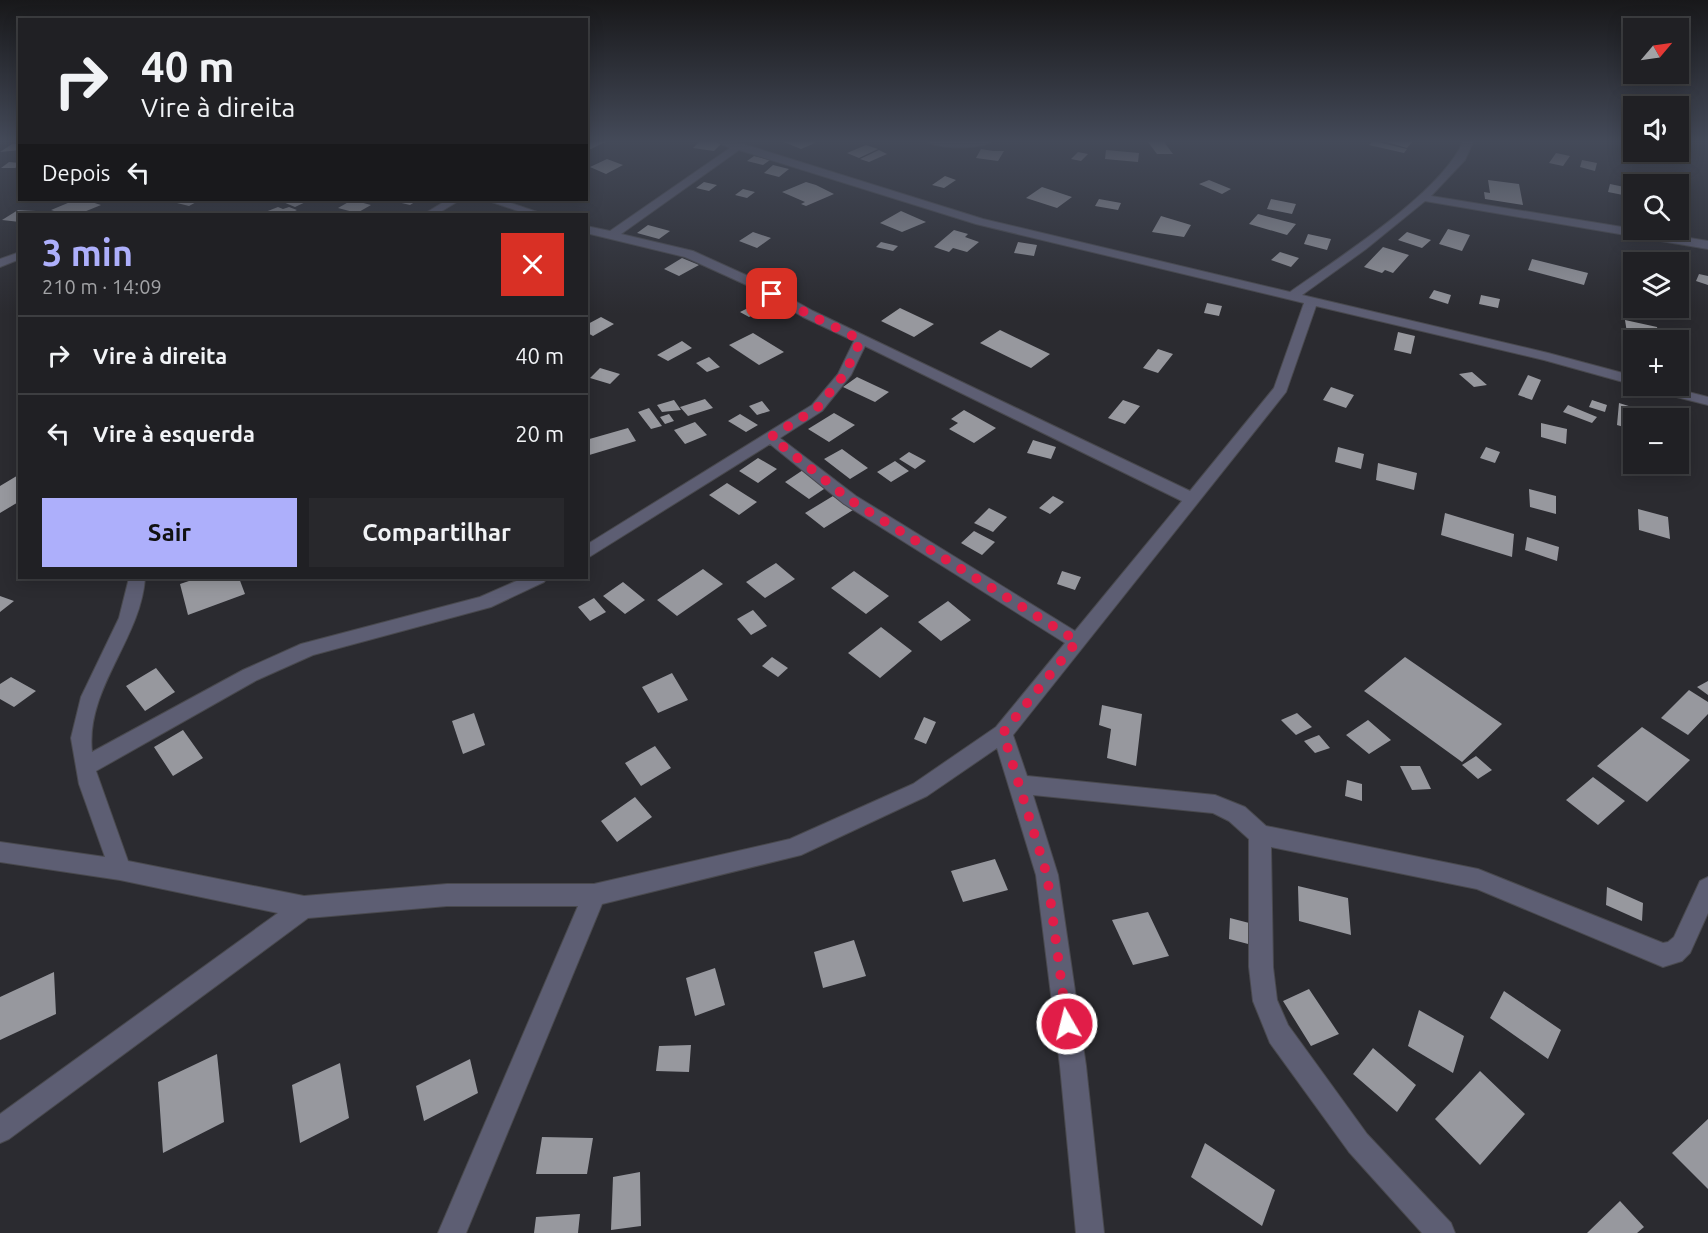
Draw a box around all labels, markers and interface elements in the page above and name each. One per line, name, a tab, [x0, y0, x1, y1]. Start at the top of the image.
north arrow	[1623, 18, 1689, 84]
map controls	[1623, 18, 1689, 474]
icon: right	[42, 42, 120, 120]
text: 40 m	[141, 43, 235, 90]
text: Vire à direita	[141, 92, 295, 122]
button: sound	[1623, 96, 1689, 162]
icon: left	[122, 156, 155, 189]
text: Depois	[42, 160, 110, 185]
button: search	[1623, 174, 1689, 240]
text: 3 min	[42, 232, 133, 273]
button: close	[501, 233, 564, 296]
button: layers	[1623, 252, 1689, 318]
pin	[746, 268, 797, 319]
text: 210 m · 14:09	[42, 275, 162, 298]
icon: arrive	[755, 277, 788, 310]
button: +	[1623, 330, 1689, 396]
icon: right	[42, 339, 75, 372]
text: Vire à direita	[93, 343, 227, 368]
text: 40 m	[515, 343, 564, 368]
button: −	[1623, 408, 1689, 474]
icon: left	[42, 417, 75, 450]
text: Vire à esquerda	[93, 421, 255, 446]
text: 20 m	[515, 421, 564, 446]
button: Sair	[42, 498, 297, 567]
button: Compartilhar	[309, 498, 564, 567]
position arrow	[1035, 992, 1099, 1056]

